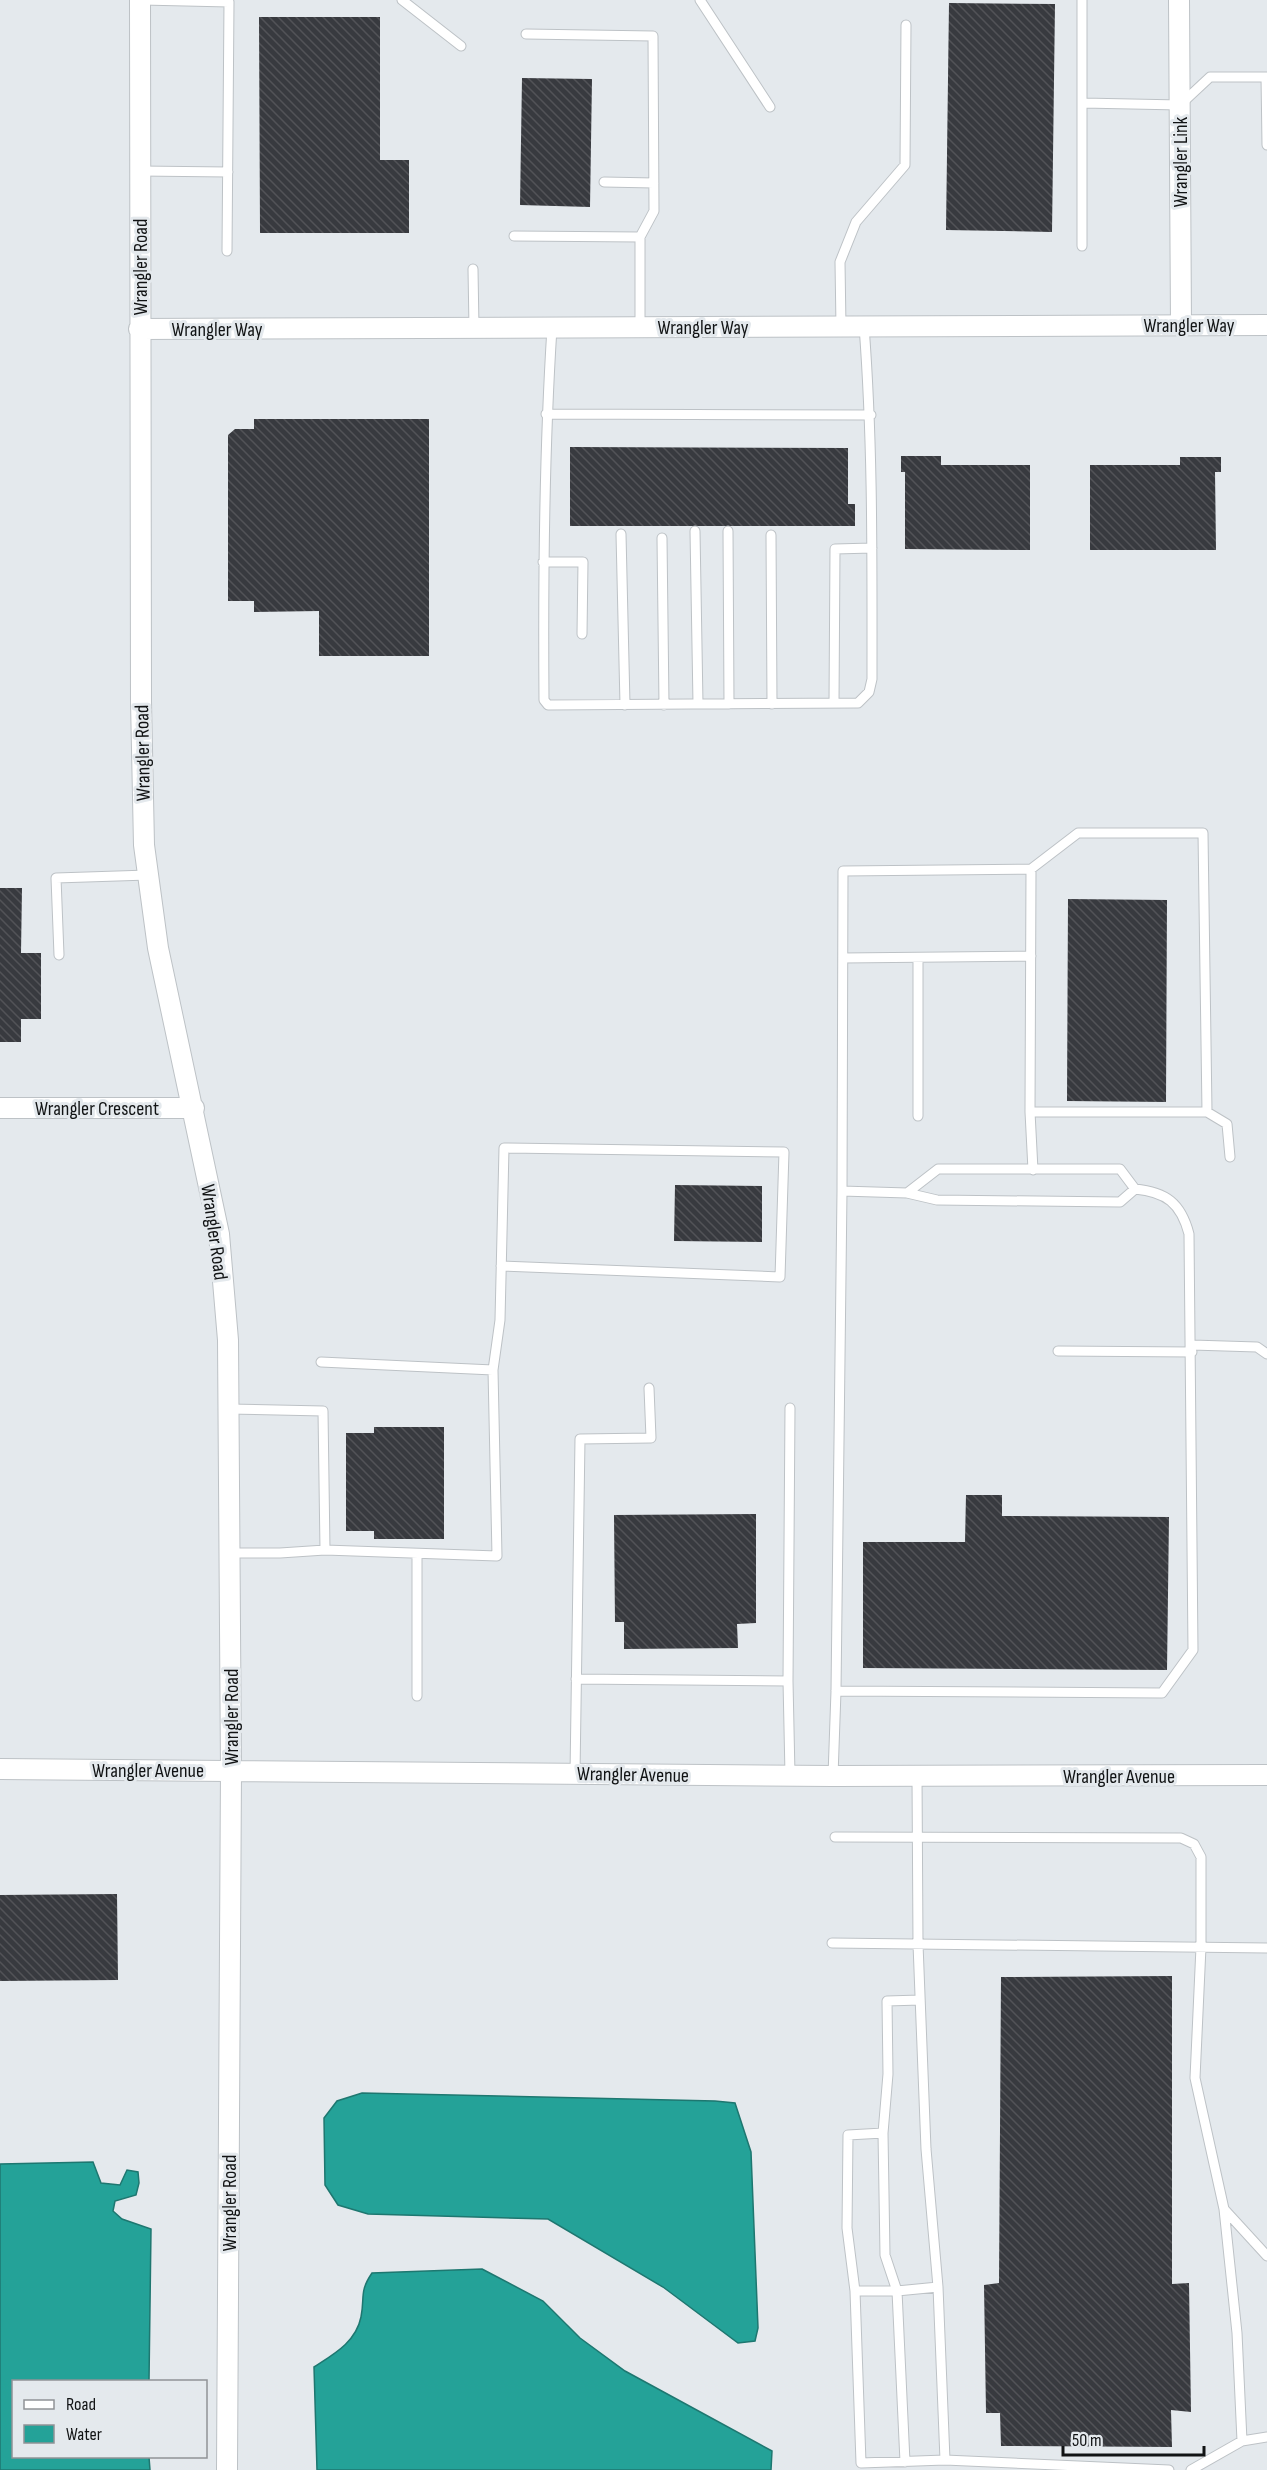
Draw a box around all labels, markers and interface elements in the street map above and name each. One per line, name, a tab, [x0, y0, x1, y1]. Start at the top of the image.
street label: Wrangler Link	[1169, 116, 1193, 207]
street label: Wrangler Road	[129, 219, 153, 315]
street label: Wrangler Way	[1144, 314, 1235, 338]
street label: Wrangler Way	[658, 316, 749, 340]
street label: Wrangler Way	[172, 318, 263, 342]
street label: Wrangler Road	[130, 705, 156, 801]
street label: Wrangler Crescent	[35, 1097, 159, 1121]
street label: Wrangler Road	[195, 1183, 233, 1282]
street label: Wrangler Road	[220, 1669, 244, 1765]
street label: Wrangler Avenue	[92, 1759, 204, 1783]
street label: Wrangler Avenue	[577, 1762, 689, 1788]
street label: Wrangler Avenue	[1063, 1765, 1175, 1789]
street label: Wrangler Road	[218, 2155, 242, 2251]
legend	[12, 2380, 207, 2458]
text: Road	[66, 2394, 96, 2415]
scale bar	[1063, 2419, 1204, 2457]
text: Water	[66, 2424, 102, 2445]
text: 50 m	[1072, 2430, 1102, 2451]

